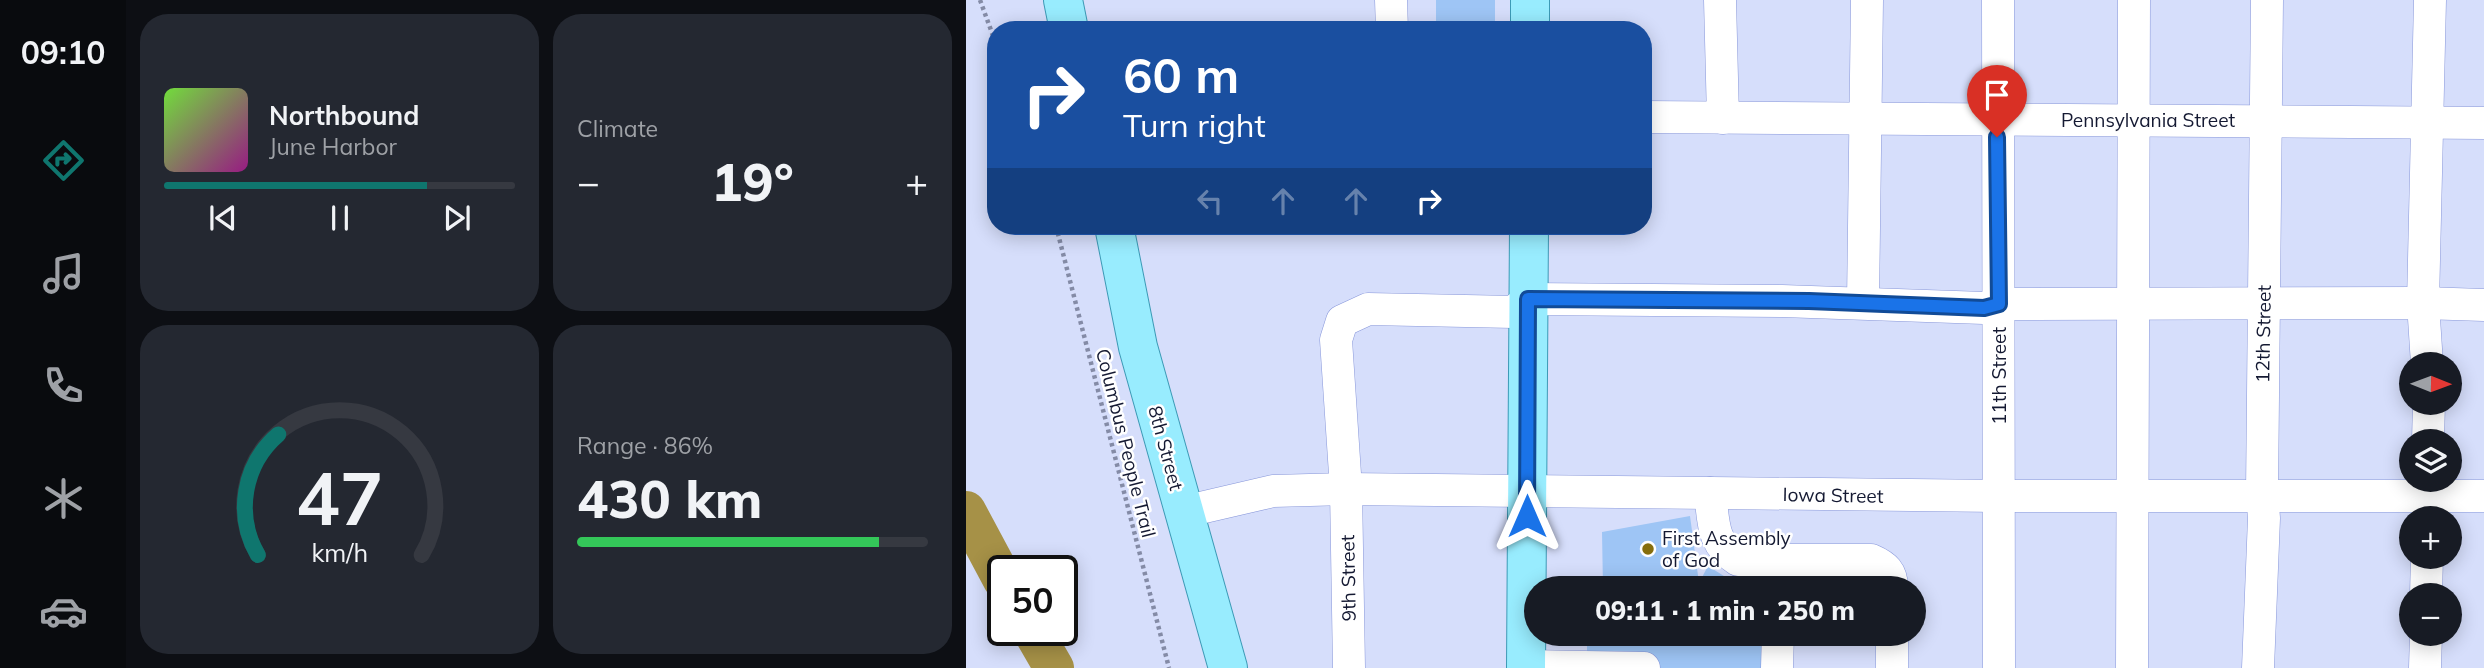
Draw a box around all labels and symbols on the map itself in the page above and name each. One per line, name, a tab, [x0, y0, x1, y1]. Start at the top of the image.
pin	[1967, 65, 2027, 137]
street label: Pennsylvania Street	[2061, 108, 2235, 132]
street label: 12th Street	[2250, 284, 2276, 383]
street label: 11th Street	[1987, 327, 2011, 425]
street label: Columbus People Trail	[1091, 346, 1161, 540]
north arrow	[2399, 352, 2462, 415]
street label: 8th Street	[1143, 403, 1189, 493]
position arrow	[1490, 479, 1564, 553]
street label: Iowa Street	[1782, 482, 1884, 508]
place label: First Assembly of God	[1662, 526, 1791, 572]
street label: 9th Street	[1335, 534, 1361, 622]
marker: First Assembly of God	[1640, 541, 1656, 557]
speed limit sign: 50	[987, 555, 1078, 646]

